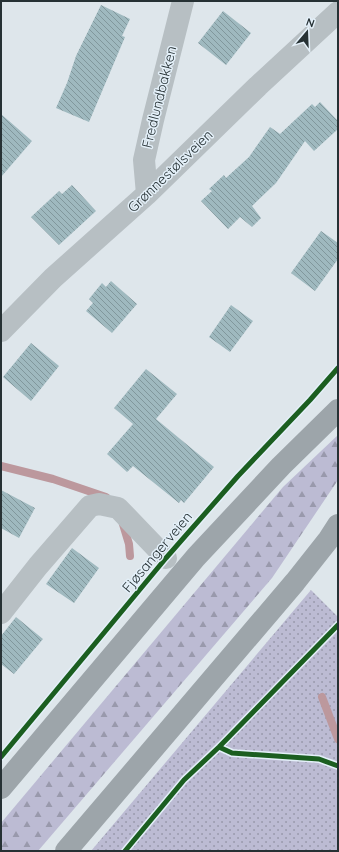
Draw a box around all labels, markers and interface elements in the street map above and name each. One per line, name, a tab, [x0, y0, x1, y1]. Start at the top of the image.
north arrow	[287, 12, 327, 52]
text: N	[304, 15, 316, 30]
street label: Fredlundbakken	[138, 44, 180, 150]
street label: Grønnestølsveien	[124, 126, 216, 216]
street label: Fjøsangerveien	[118, 508, 196, 596]

